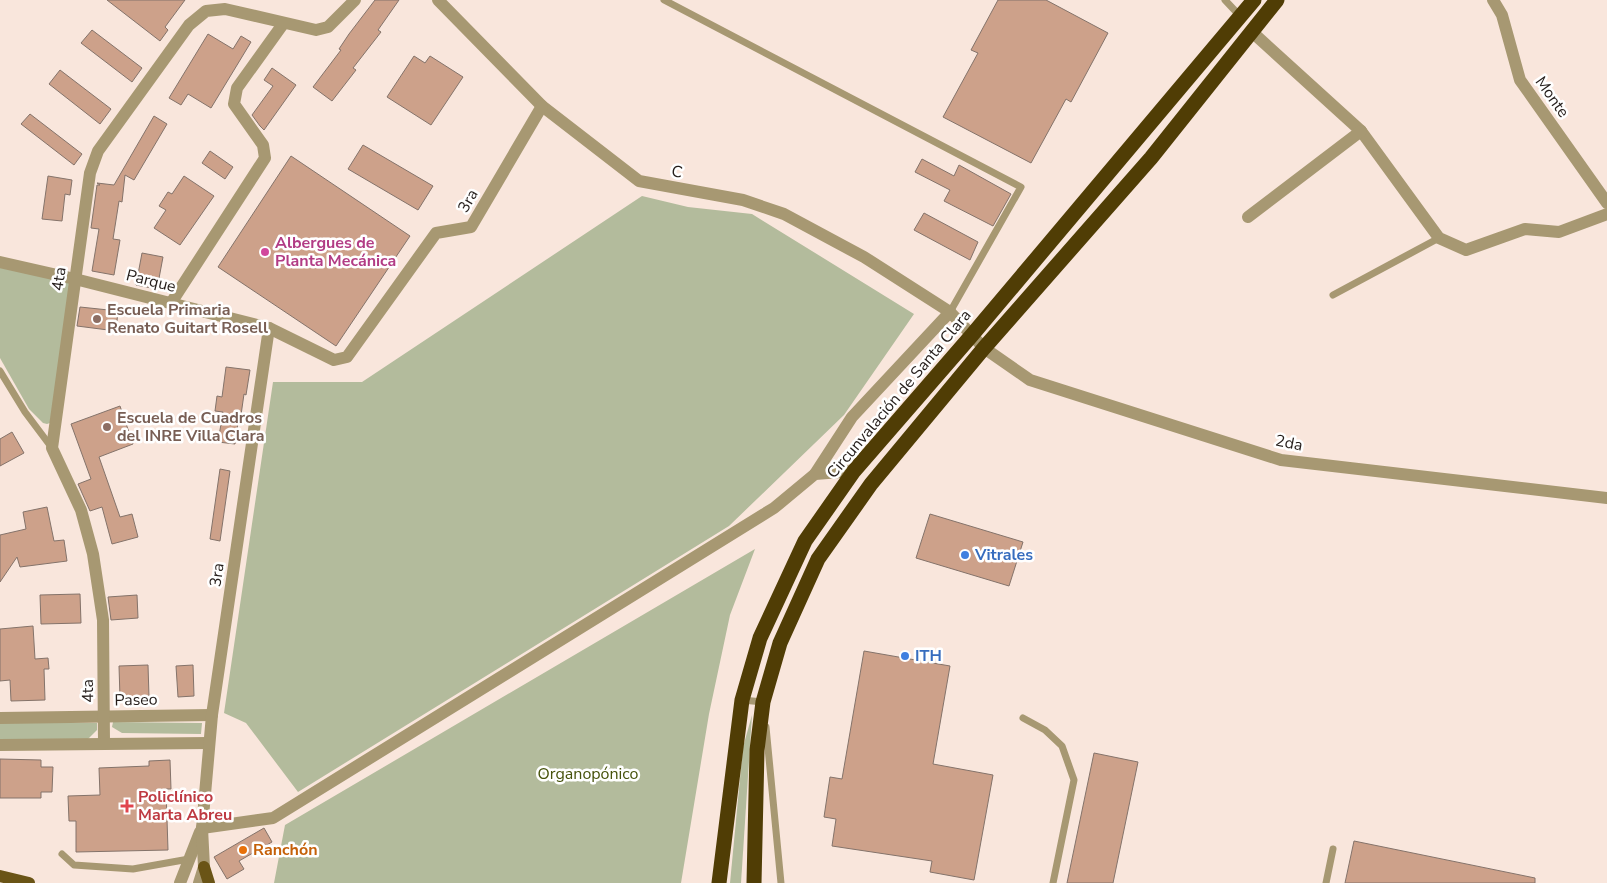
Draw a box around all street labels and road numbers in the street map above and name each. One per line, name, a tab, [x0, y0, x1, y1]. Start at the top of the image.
street label: Monte	[1530, 72, 1574, 122]
street label: C	[670, 160, 684, 184]
street label: 3ra	[453, 185, 483, 217]
street label: Parque	[124, 264, 178, 298]
street label: 4ta	[46, 266, 72, 292]
street label: Circunvalación de Santa Clara	[822, 305, 976, 483]
street label: 2da	[1273, 430, 1305, 456]
street label: 3ra	[204, 562, 230, 588]
street label: 4ta	[77, 679, 99, 703]
street label: Paseo	[114, 689, 158, 711]

